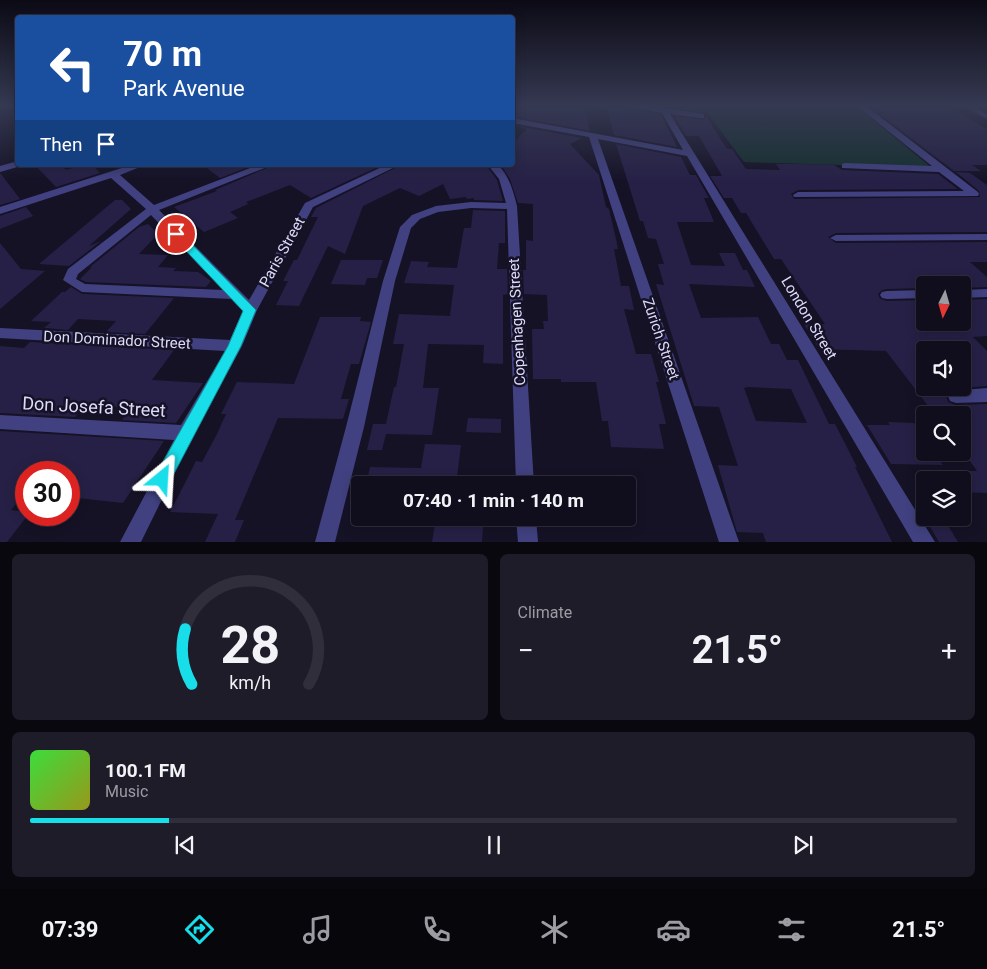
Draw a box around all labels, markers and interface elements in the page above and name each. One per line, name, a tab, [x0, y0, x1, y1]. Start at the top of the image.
text: 70 m	[123, 34, 202, 75]
icon: left	[40, 35, 105, 100]
text: Park Avenue	[123, 76, 245, 101]
icon: arrive	[92, 130, 120, 158]
text: Then	[40, 133, 82, 156]
pin	[155, 213, 197, 255]
street label: Paris Street	[255, 214, 309, 290]
icon: arrive	[162, 220, 190, 248]
street label: Copenhagen Street	[505, 258, 529, 386]
street label: London Street	[777, 273, 841, 363]
north arrow	[916, 276, 971, 331]
map controls	[916, 276, 971, 526]
street label: Zurich Street	[639, 296, 683, 382]
street label: Don Dominador Street	[43, 327, 191, 353]
button: sound	[916, 341, 971, 396]
street label: Don Josefa Street	[22, 392, 166, 421]
button: search	[916, 406, 971, 461]
position arrow	[135, 452, 187, 504]
speed limit sign: 30	[15, 461, 80, 526]
button: layers	[916, 471, 971, 526]
text: 07:40 · 1 min · 140 m	[403, 489, 584, 512]
text: Climate	[518, 603, 572, 622]
text: 28	[220, 615, 280, 676]
text: 21.5°	[692, 628, 783, 672]
text: −	[518, 634, 534, 667]
text: +	[941, 634, 957, 667]
text: km/h	[229, 672, 271, 693]
text: 100.1 FM	[105, 759, 186, 782]
text: Music	[105, 782, 148, 801]
icon: previous	[171, 831, 199, 859]
icon: pause	[480, 831, 508, 859]
icon: next	[789, 831, 817, 859]
icon: directions	[182, 912, 217, 947]
icon: music	[300, 912, 335, 947]
icon: phone	[419, 912, 454, 947]
icon: climate	[537, 912, 572, 947]
icon: car	[656, 912, 691, 947]
icon: filters	[774, 912, 809, 947]
text: 07:39	[42, 917, 98, 942]
text: 21.5°	[892, 917, 945, 942]

